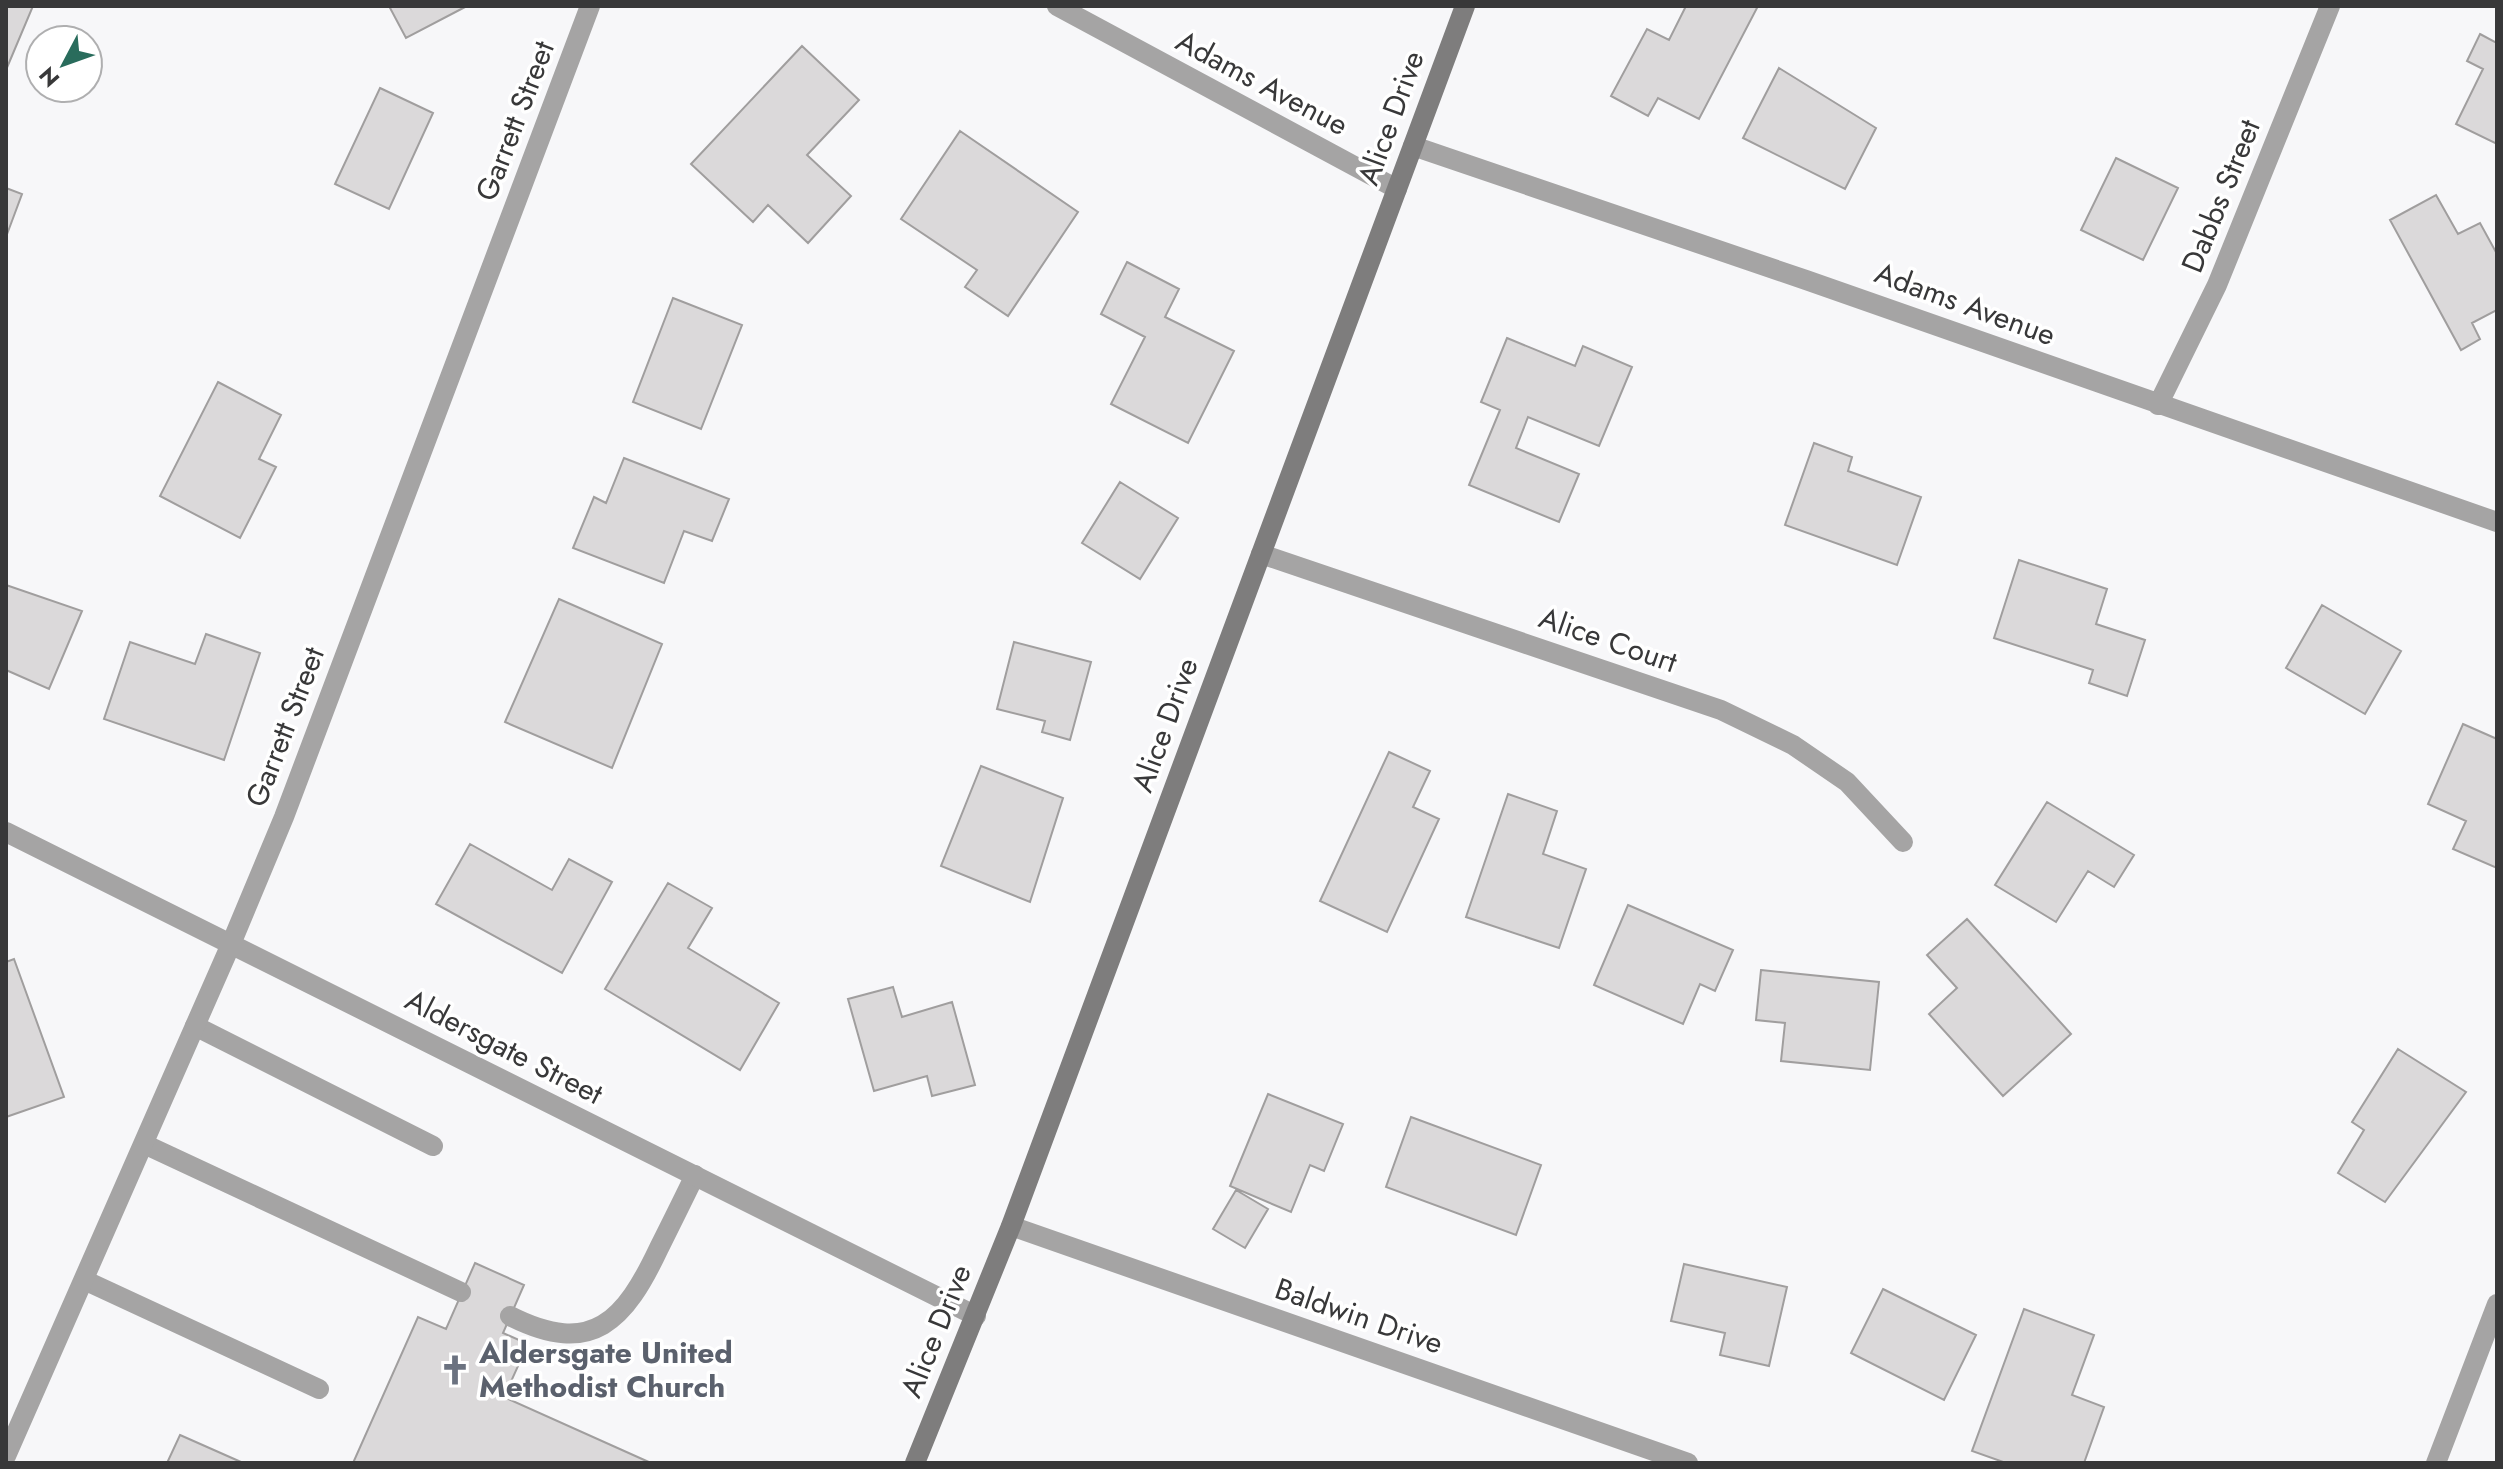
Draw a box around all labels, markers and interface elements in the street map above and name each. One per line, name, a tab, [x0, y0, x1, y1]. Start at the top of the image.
street label: Adams Avenue	[1169, 19, 1356, 146]
north arrow	[24, 24, 104, 104]
street label: Garrett Street	[464, 34, 565, 207]
street label: Alice Drive	[1346, 45, 1435, 191]
text: N	[31, 60, 67, 94]
street label: Dabbs Street	[2170, 112, 2271, 279]
street label: Adams Avenue	[1869, 251, 2061, 356]
street label: Alice Court	[1533, 596, 1684, 683]
street label: Garrett Street	[234, 640, 335, 813]
street label: Alice Drive	[1120, 652, 1209, 798]
street label: Aldersgate Street	[398, 978, 611, 1115]
street label: Alice Drive	[889, 1258, 982, 1404]
street label: Baldwin Drive	[1270, 1267, 1449, 1364]
place label: Aldersgate United Methodist Church	[478, 1331, 733, 1408]
church icon: Aldersgate United Methodist Church	[438, 1353, 472, 1387]

